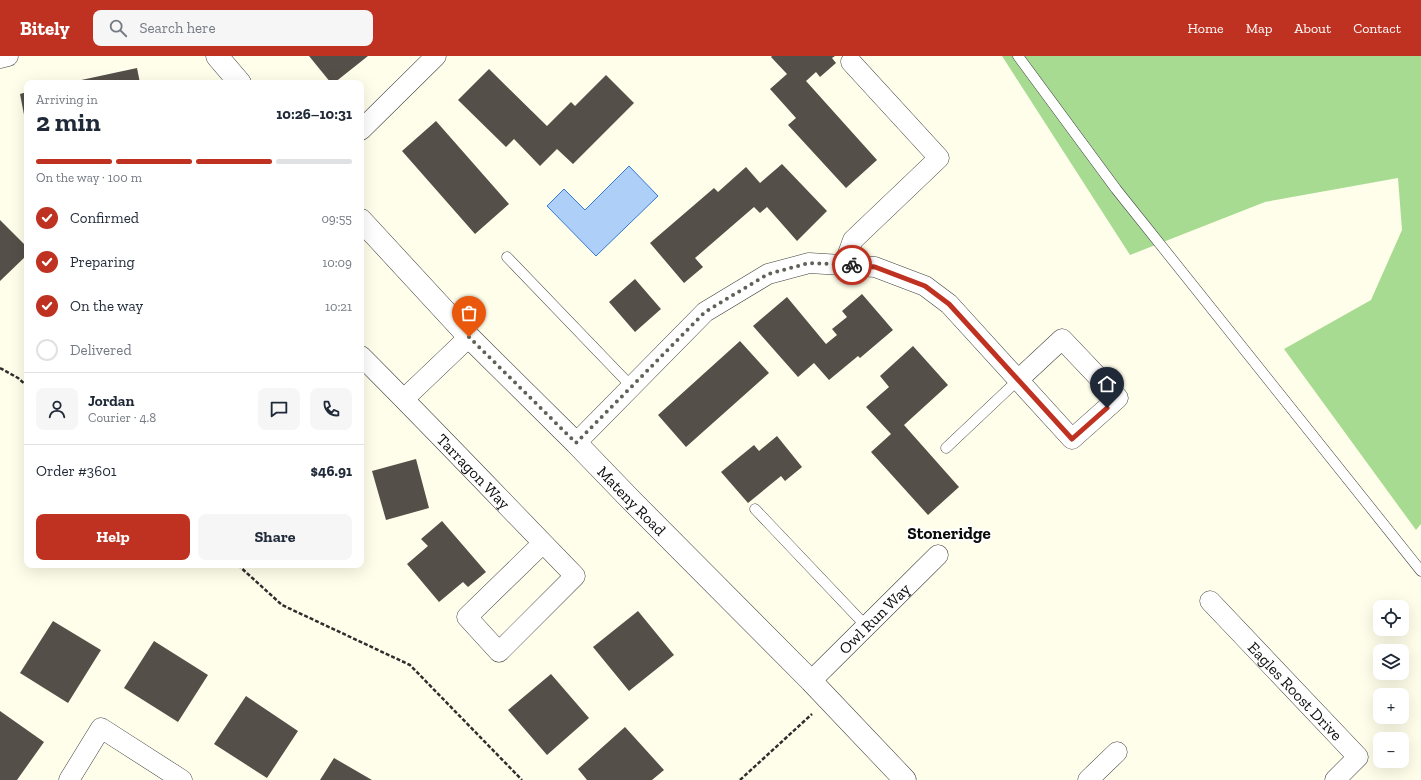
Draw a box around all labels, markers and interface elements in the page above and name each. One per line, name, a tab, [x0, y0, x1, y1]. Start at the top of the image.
search box	[93, 10, 373, 46]
text: Bitely	[20, 17, 69, 40]
icon: search	[107, 17, 129, 39]
text: Search here	[139, 19, 215, 37]
text: Home	[1188, 20, 1224, 37]
text: Map	[1246, 20, 1272, 37]
text: About	[1294, 20, 1331, 37]
text: Contact	[1353, 20, 1401, 37]
text: Arriving in	[36, 92, 98, 107]
text: 10:26–10:31	[276, 105, 352, 123]
text: 2 min	[36, 106, 101, 138]
text: On the way · 100 m	[36, 170, 142, 185]
icon: check	[36, 207, 58, 229]
text: Confirmed	[70, 209, 139, 227]
text: 09:55	[321, 211, 352, 226]
courier	[832, 245, 872, 285]
icon: check	[36, 251, 58, 273]
text: Preparing	[70, 253, 135, 271]
icon: bike	[841, 254, 863, 276]
text: 10:09	[322, 255, 352, 270]
icon: check	[36, 295, 58, 317]
pin	[452, 296, 486, 337]
text: On the way	[70, 297, 143, 315]
text: 10:21	[325, 299, 352, 314]
icon: bag	[458, 302, 480, 324]
text: Delivered	[70, 341, 132, 359]
pin	[1090, 367, 1124, 408]
icon: home	[1096, 373, 1118, 395]
button: person	[36, 388, 78, 430]
button: chat	[258, 388, 300, 430]
button: phone	[310, 388, 352, 430]
text: Jordan	[88, 392, 134, 410]
text: Courier · 4.8	[88, 410, 156, 425]
street label: Tarragon Way	[433, 429, 515, 513]
text: Order #3601	[36, 462, 117, 480]
text: $46.91	[311, 462, 352, 480]
street label: Mateny Road	[594, 462, 670, 539]
button: Help	[36, 514, 190, 560]
button: Share	[198, 514, 352, 560]
district label: Stoneridge	[907, 523, 991, 543]
street label: Owl Run Way	[835, 578, 914, 658]
map controls	[1373, 600, 1409, 768]
button: locate	[1373, 600, 1409, 636]
street label: Eagles Roost Drive	[1244, 638, 1347, 744]
button: layers	[1373, 644, 1409, 680]
button: +	[1373, 688, 1409, 724]
button: −	[1373, 732, 1409, 768]

